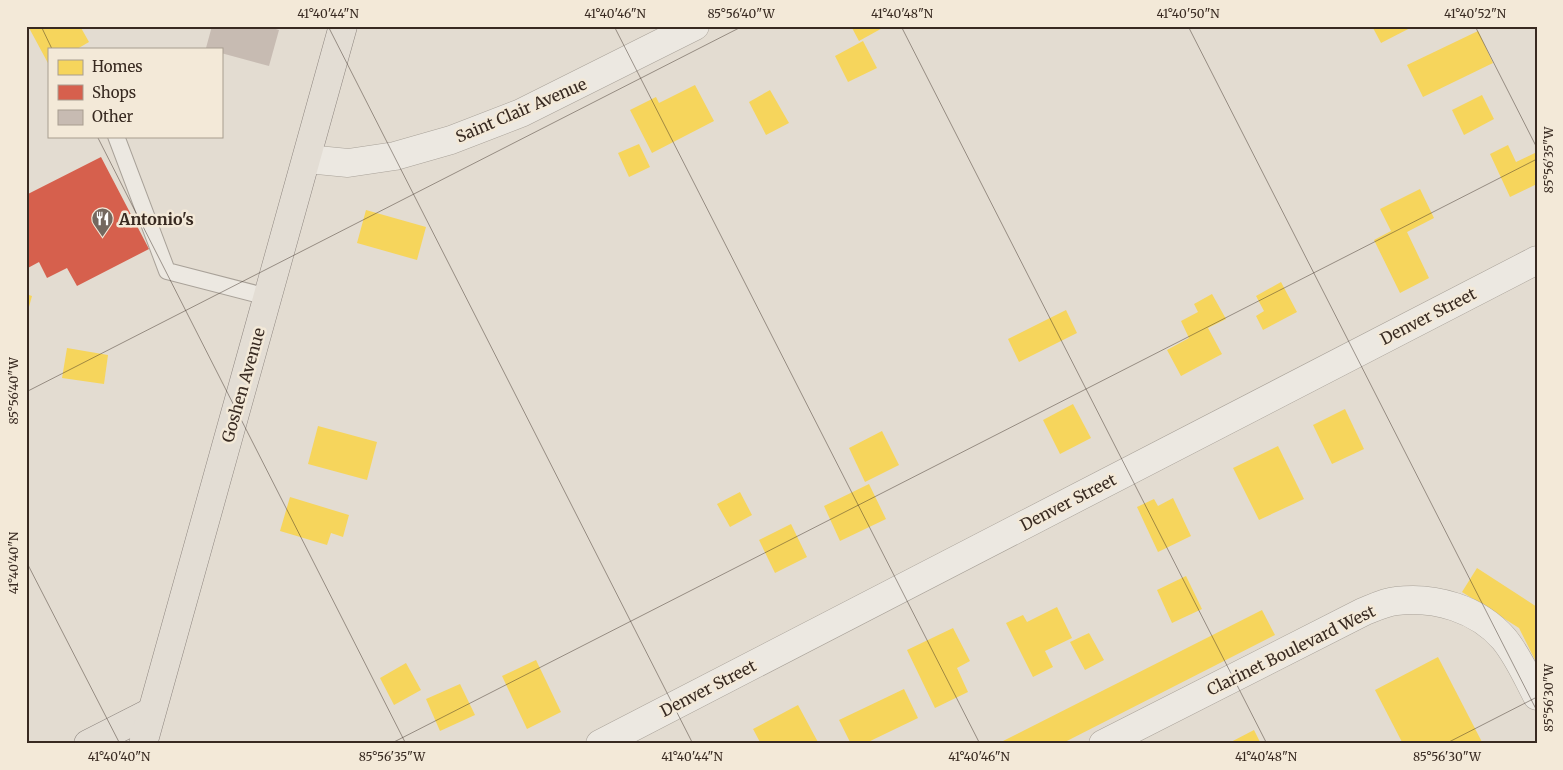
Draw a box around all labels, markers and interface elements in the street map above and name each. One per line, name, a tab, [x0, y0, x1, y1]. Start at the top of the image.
text: 41°40'44"N	[297, 6, 359, 21]
text: 41°40'46"N	[584, 6, 647, 21]
text: 85°56'40"W	[707, 6, 776, 21]
text: 41°40'48"N	[871, 6, 934, 21]
text: 41°40'50"N	[1156, 6, 1220, 21]
text: 41°40'52"N	[1444, 6, 1507, 21]
legend	[48, 48, 222, 138]
text: Homes	[92, 57, 143, 76]
street label: Saint Clair Avenue	[453, 73, 589, 147]
text: Shops	[92, 83, 136, 102]
text: Other	[92, 107, 134, 126]
text: 85°56'35"W	[1541, 126, 1556, 193]
restaurant icon: Antonio's	[91, 207, 115, 238]
place label: Antonio's	[118, 209, 194, 229]
street label: Denver Street	[1377, 283, 1480, 349]
street label: Goshen Avenue	[217, 325, 269, 445]
text: 85°56'40"W	[6, 356, 21, 425]
street label: Denver Street	[1017, 469, 1120, 535]
text: 41°40'40"N	[6, 531, 21, 594]
street label: Clarinet Boulevard West	[1204, 600, 1379, 699]
street label: Denver Street	[657, 655, 760, 721]
text: 85°56'30"W	[1541, 663, 1556, 732]
text: 41°40'40"N	[88, 749, 151, 764]
text: 85°56'35"W	[359, 749, 426, 764]
text: 41°40'44"N	[661, 749, 723, 764]
text: 41°40'46"N	[948, 749, 1011, 764]
text: 41°40'48"N	[1235, 749, 1298, 764]
text: 85°56'30"W	[1413, 749, 1482, 764]

